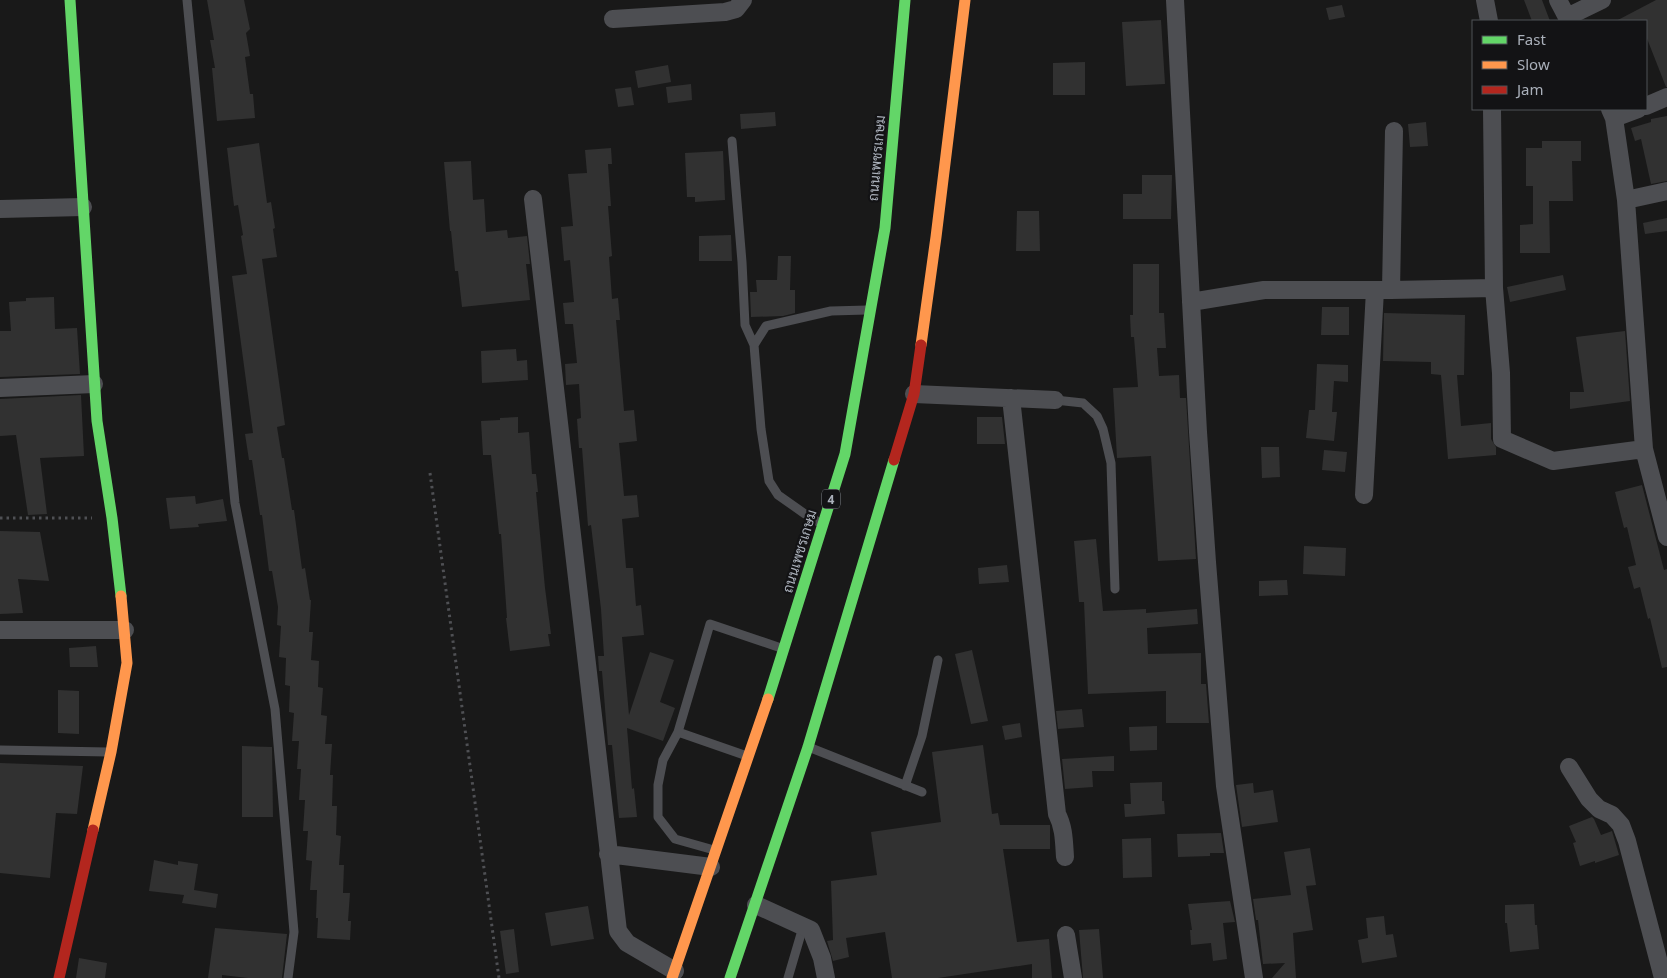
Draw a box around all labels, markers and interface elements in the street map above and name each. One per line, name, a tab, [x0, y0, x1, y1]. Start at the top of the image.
legend	[1472, 20, 1647, 110]
text: Fast	[1517, 29, 1546, 49]
text: Slow	[1517, 54, 1550, 74]
text: Jam	[1515, 79, 1544, 99]
street label: ถนนเพชรเกษม	[863, 114, 889, 202]
road number: 4	[822, 489, 840, 508]
street label: ถนนเพชรเกษม	[777, 507, 821, 595]

